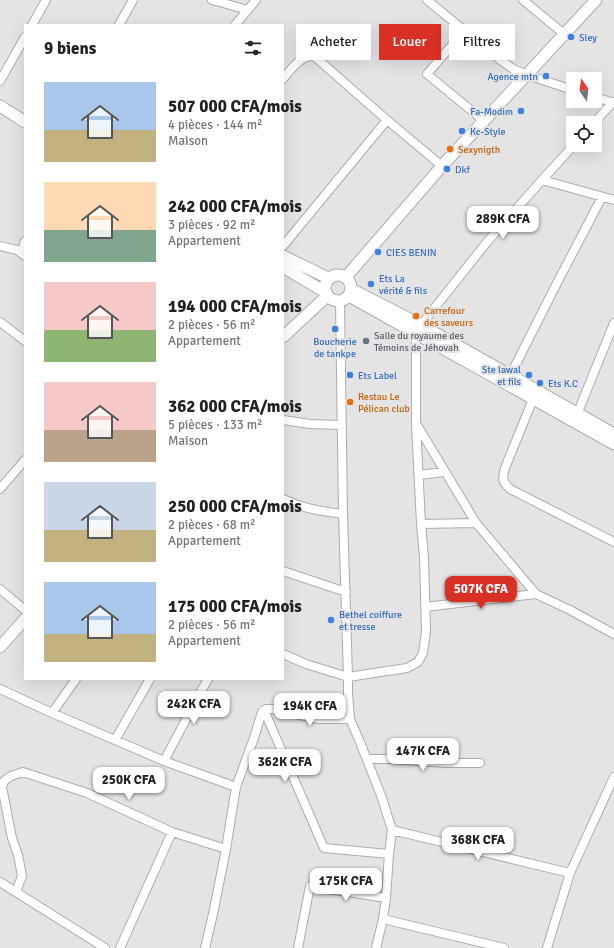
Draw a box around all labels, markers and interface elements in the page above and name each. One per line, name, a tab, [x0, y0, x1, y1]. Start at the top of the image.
chip: Acheter	[296, 24, 371, 60]
chip: Louer	[379, 24, 441, 60]
chip: Filtres	[449, 24, 515, 60]
marker: Sley	[566, 32, 576, 42]
place label: Sley	[579, 32, 597, 44]
icon: filters	[242, 37, 264, 59]
text: 9 biens	[44, 38, 96, 59]
place label: Agence mtn	[487, 71, 538, 83]
marker: Agence mtn	[541, 71, 551, 81]
north arrow	[566, 72, 602, 108]
map controls	[566, 72, 602, 152]
text: 507 000 CFA/mois	[168, 96, 302, 117]
icon: home	[76, 98, 124, 146]
place label: Fa-Modim	[470, 106, 513, 118]
marker: Fa-Modim	[516, 106, 526, 116]
button: locate	[566, 116, 602, 152]
text: 4 pièces · 144 m²	[168, 117, 262, 133]
marker: Kc-Style	[457, 126, 467, 136]
place label: Kc-Style	[470, 126, 506, 138]
text: Maison	[168, 133, 208, 149]
marker: Sexynigth	[445, 144, 455, 154]
place label: Sexynigth	[458, 144, 500, 156]
marker: Dkf	[442, 164, 452, 174]
place label: Dkf	[455, 164, 470, 176]
text: 242 000 CFA/mois	[168, 196, 302, 217]
icon: home	[76, 198, 124, 246]
pin: 289K CFA	[462, 206, 544, 240]
text: 289K CFA	[476, 211, 530, 227]
text: 3 pièces · 92 m²	[168, 217, 255, 233]
text: Appartement	[168, 233, 241, 249]
marker: CIES BENIN	[373, 247, 383, 257]
place label: CIES BENIN	[386, 247, 437, 259]
place label: Ets La vérité & fils	[379, 273, 428, 297]
marker: Ets La vérité & fils	[366, 279, 376, 289]
text: 194 000 CFA/mois	[168, 296, 302, 317]
icon: home	[76, 298, 124, 346]
place label: Carrefour des saveurs	[424, 305, 474, 329]
marker: Carrefour des saveurs	[411, 311, 421, 321]
text: 2 pièces · 56 m²	[168, 317, 255, 333]
marker: Boucherie de tankpe	[330, 324, 340, 334]
place label: Salle du royaume des Témoins de Jéhovah	[374, 330, 465, 354]
text: Appartement	[168, 333, 241, 349]
place label: Boucherie de tankpe	[313, 336, 357, 360]
marker: Salle du royaume des Témoins de Jéhovah	[361, 336, 371, 346]
place label: Ste lawal et fils	[482, 364, 522, 388]
marker: Ets Label	[345, 370, 355, 380]
place label: Ets Label	[358, 370, 397, 382]
marker: Ste lawal et fils	[524, 370, 534, 380]
marker: Ets K.C	[535, 378, 545, 388]
place label: Ets K.C	[548, 378, 578, 390]
place label: Restau Le Pélican club	[358, 391, 410, 415]
text: 362 000 CFA/mois	[168, 396, 302, 417]
marker: Restau Le Pélican club	[345, 397, 355, 407]
icon: home	[76, 398, 124, 446]
text: 5 pièces · 133 m²	[168, 417, 262, 433]
text: Maison	[168, 433, 208, 449]
text: 250 000 CFA/mois	[168, 496, 302, 517]
icon: home	[76, 498, 124, 546]
text: 2 pièces · 68 m²	[168, 517, 255, 533]
text: Appartement	[168, 533, 241, 549]
pin: 507K CFA	[440, 576, 522, 610]
text: 507K CFA	[454, 581, 508, 597]
text: 175 000 CFA/mois	[168, 596, 302, 617]
icon: home	[76, 598, 124, 646]
place label: Bethel coiffure et tresse	[339, 609, 402, 633]
marker: Bethel coiffure et tresse	[326, 615, 336, 625]
text: 2 pièces · 56 m²	[168, 617, 255, 633]
text: Appartement	[168, 633, 241, 649]
pin: 242K CFA	[153, 691, 235, 725]
pin: 194K CFA	[269, 693, 351, 727]
text: 242K CFA	[167, 696, 221, 712]
text: 194K CFA	[283, 698, 337, 714]
pin: 147K CFA	[382, 738, 464, 772]
text: 147K CFA	[396, 743, 450, 759]
pin: 362K CFA	[244, 749, 326, 783]
text: 362K CFA	[258, 754, 312, 770]
pin: 250K CFA	[88, 767, 170, 801]
text: 250K CFA	[102, 772, 156, 788]
pin: 368K CFA	[437, 827, 519, 861]
text: 368K CFA	[451, 832, 505, 848]
pin: 175K CFA	[305, 868, 387, 902]
text: 175K CFA	[319, 873, 373, 889]

